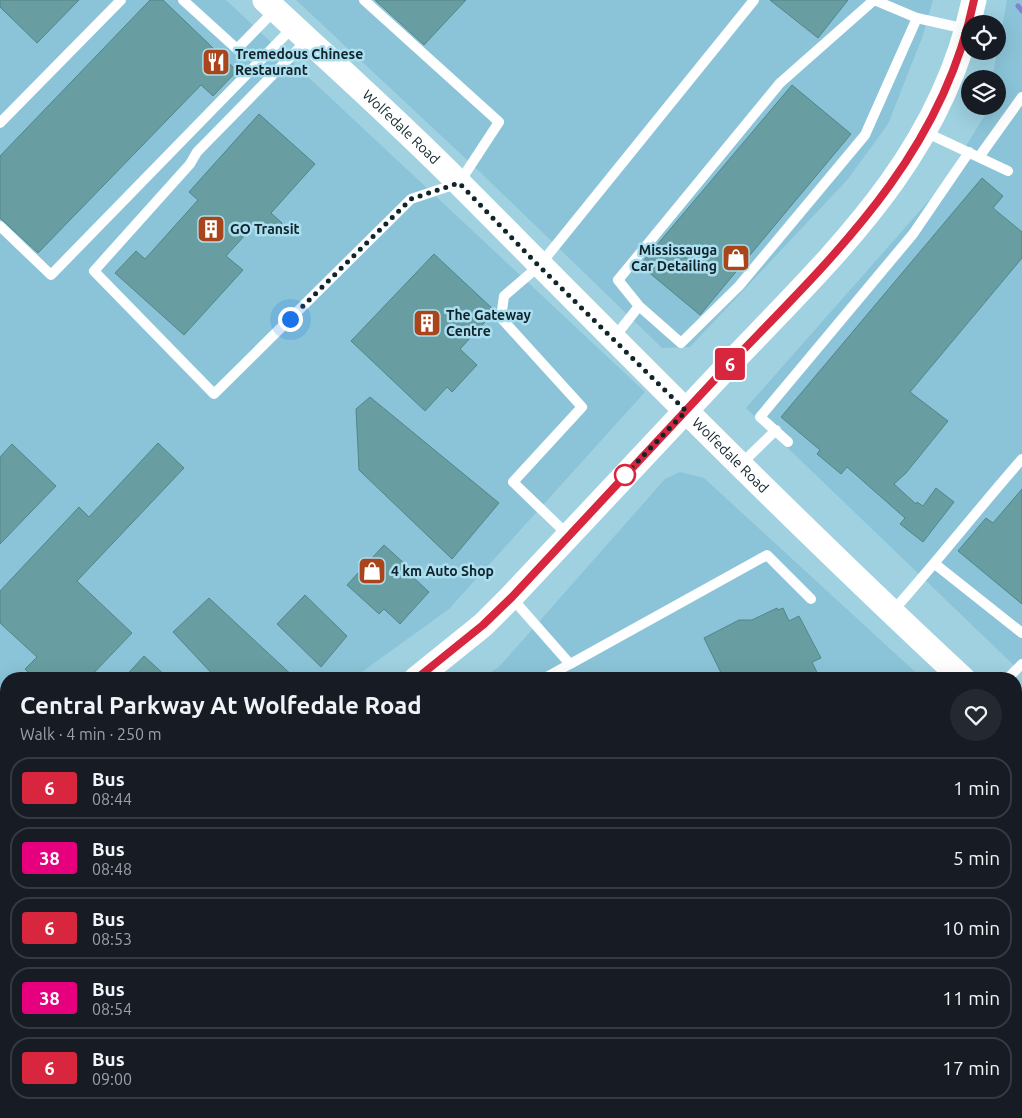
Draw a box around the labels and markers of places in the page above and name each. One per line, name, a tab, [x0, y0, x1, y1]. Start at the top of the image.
place label: Tremedous Chinese Restaurant	[235, 46, 363, 78]
restaurant icon: Tremedous Chinese Restaurant	[201, 47, 231, 77]
building icon: GO Transit	[196, 214, 226, 244]
place label: GO Transit	[230, 221, 300, 237]
place label: Mississauga Car Detailing	[631, 242, 717, 274]
shop icon: Mississauga Car Detailing	[721, 243, 751, 273]
place label: The Gateway Centre	[446, 307, 531, 339]
building icon: The Gateway Centre	[412, 308, 442, 338]
unlabelled marker	[614, 464, 636, 486]
shop icon: 4 km Auto Shop	[357, 556, 387, 586]
place label: 4 km Auto Shop	[391, 563, 494, 579]

